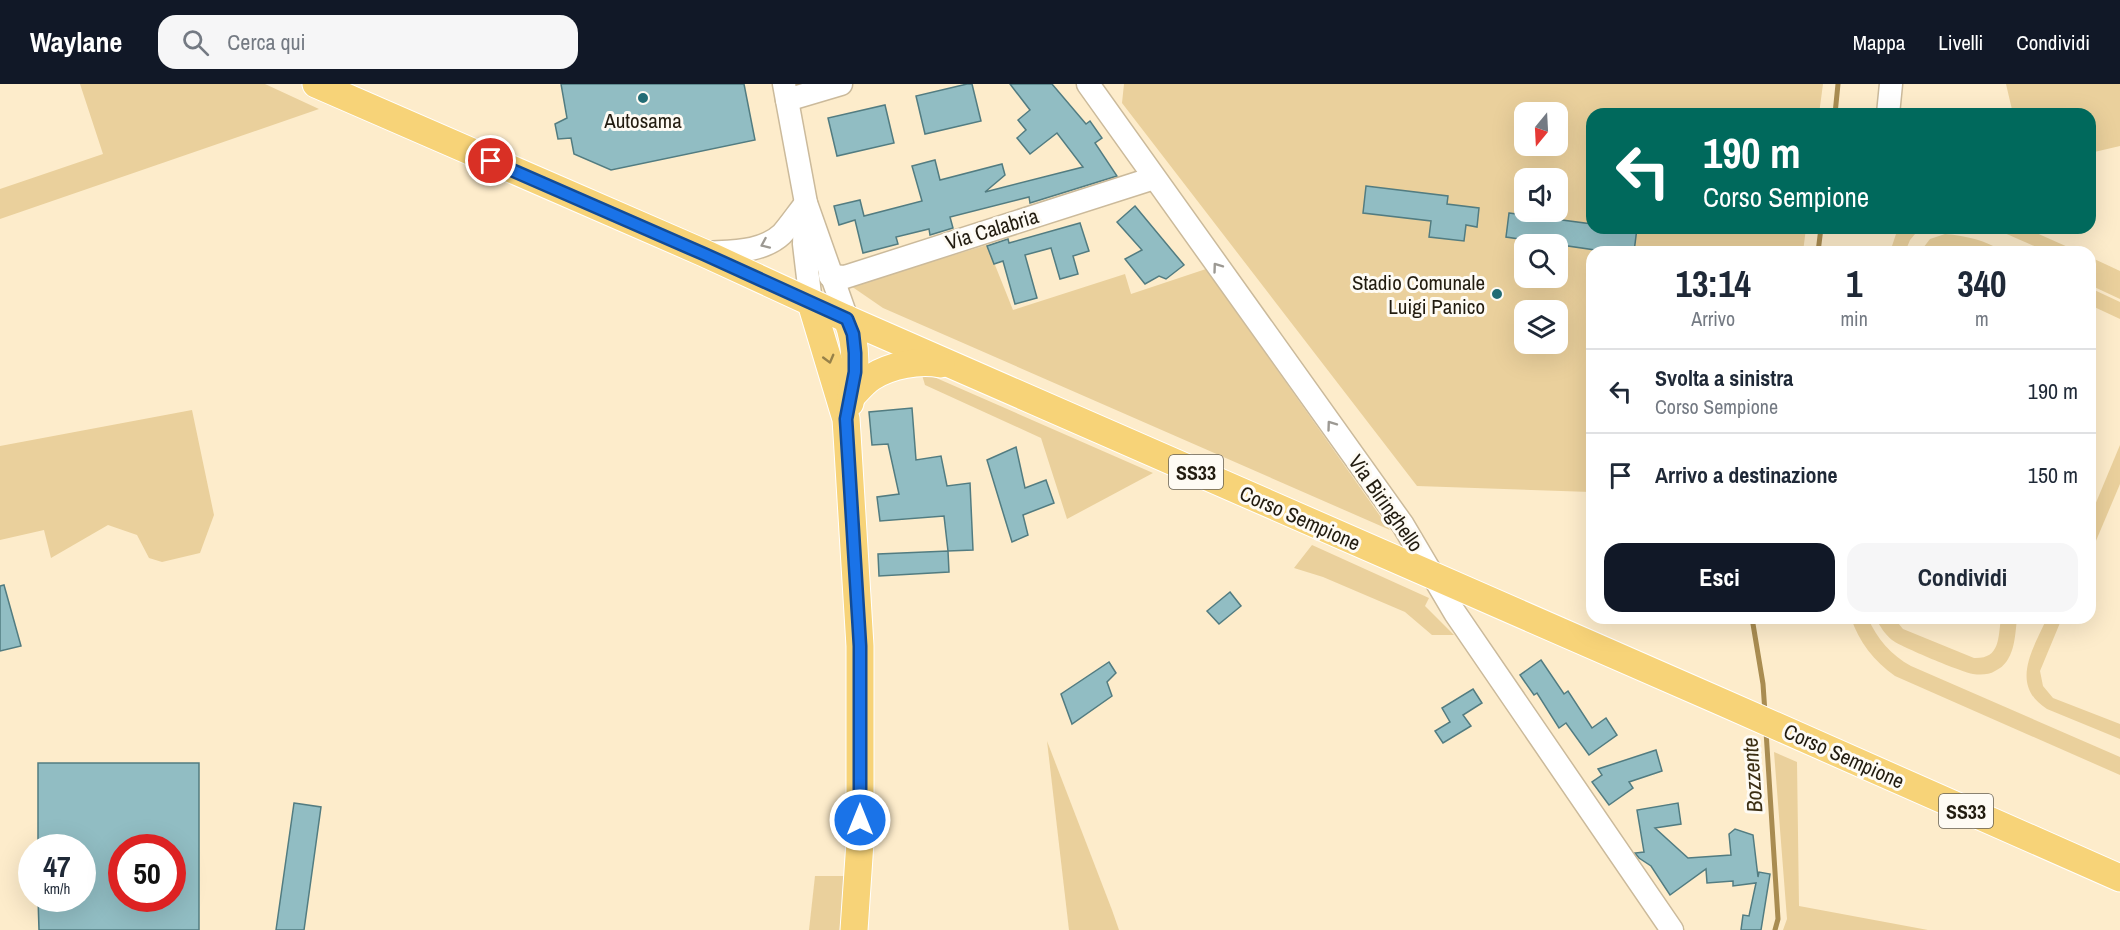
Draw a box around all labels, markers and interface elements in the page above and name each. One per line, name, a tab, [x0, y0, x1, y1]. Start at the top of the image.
search box	[158, 15, 578, 69]
text: Waylane	[30, 23, 122, 61]
icon: search	[179, 26, 212, 59]
text: Cerca qui	[227, 27, 306, 57]
text: Mappa	[1853, 28, 1905, 57]
text: Livelli	[1938, 28, 1983, 57]
text: Condividi	[2016, 28, 2090, 57]
marker: Autosama	[636, 91, 650, 105]
north arrow	[1514, 102, 1568, 156]
map controls	[1514, 102, 1568, 354]
place label: Autosama	[603, 106, 682, 135]
text: 190 m	[1703, 125, 1801, 181]
icon: left	[1604, 132, 1682, 210]
pin	[465, 135, 516, 186]
icon: arrive	[474, 144, 507, 177]
button: sound	[1514, 168, 1568, 222]
text: Corso Sempione	[1703, 179, 1869, 215]
street label: Via Calabria	[942, 201, 1042, 257]
button: search	[1514, 234, 1568, 288]
one-way arrow	[760, 236, 771, 248]
text: 13:14	[1675, 260, 1751, 308]
text: 1	[1846, 260, 1862, 308]
text: 340	[1957, 260, 2007, 308]
one-way arrow	[1214, 263, 1225, 274]
place label: Stadio Comunale Luigi Panico	[1352, 268, 1485, 321]
marker: Stadio Comunale Luigi Panico	[1490, 287, 1504, 301]
button: layers	[1514, 300, 1568, 354]
text: Arrivo	[1691, 305, 1735, 332]
text: min	[1840, 305, 1868, 332]
text: m	[1975, 305, 1989, 332]
one-way arrow	[821, 354, 834, 364]
text: Svolta a sinistra	[1655, 363, 1793, 393]
icon: left	[1604, 375, 1637, 408]
text: 190 m	[2028, 376, 2078, 406]
text: Corso Sempione	[1655, 393, 1778, 420]
one-way arrow	[1327, 421, 1338, 432]
street label: Via Biringhello	[1342, 449, 1430, 557]
road number: SS33	[1169, 455, 1223, 489]
icon: arrive	[1604, 459, 1637, 492]
text: Arrivo a destinazione	[1655, 460, 1837, 490]
text: 150 m	[2028, 460, 2078, 490]
street label: Corso Sempione	[1235, 478, 1365, 558]
button: Esci	[1604, 543, 1835, 612]
button: Condividi	[1847, 543, 2078, 612]
street label: Corso Sempione	[1779, 716, 1909, 796]
water label: Bozzente	[1734, 736, 1770, 814]
position arrow	[828, 788, 892, 852]
road number: SS33	[1939, 794, 1993, 828]
speed limit sign: 50	[108, 834, 186, 912]
text: 47	[43, 846, 71, 886]
text: km/h	[44, 878, 70, 899]

